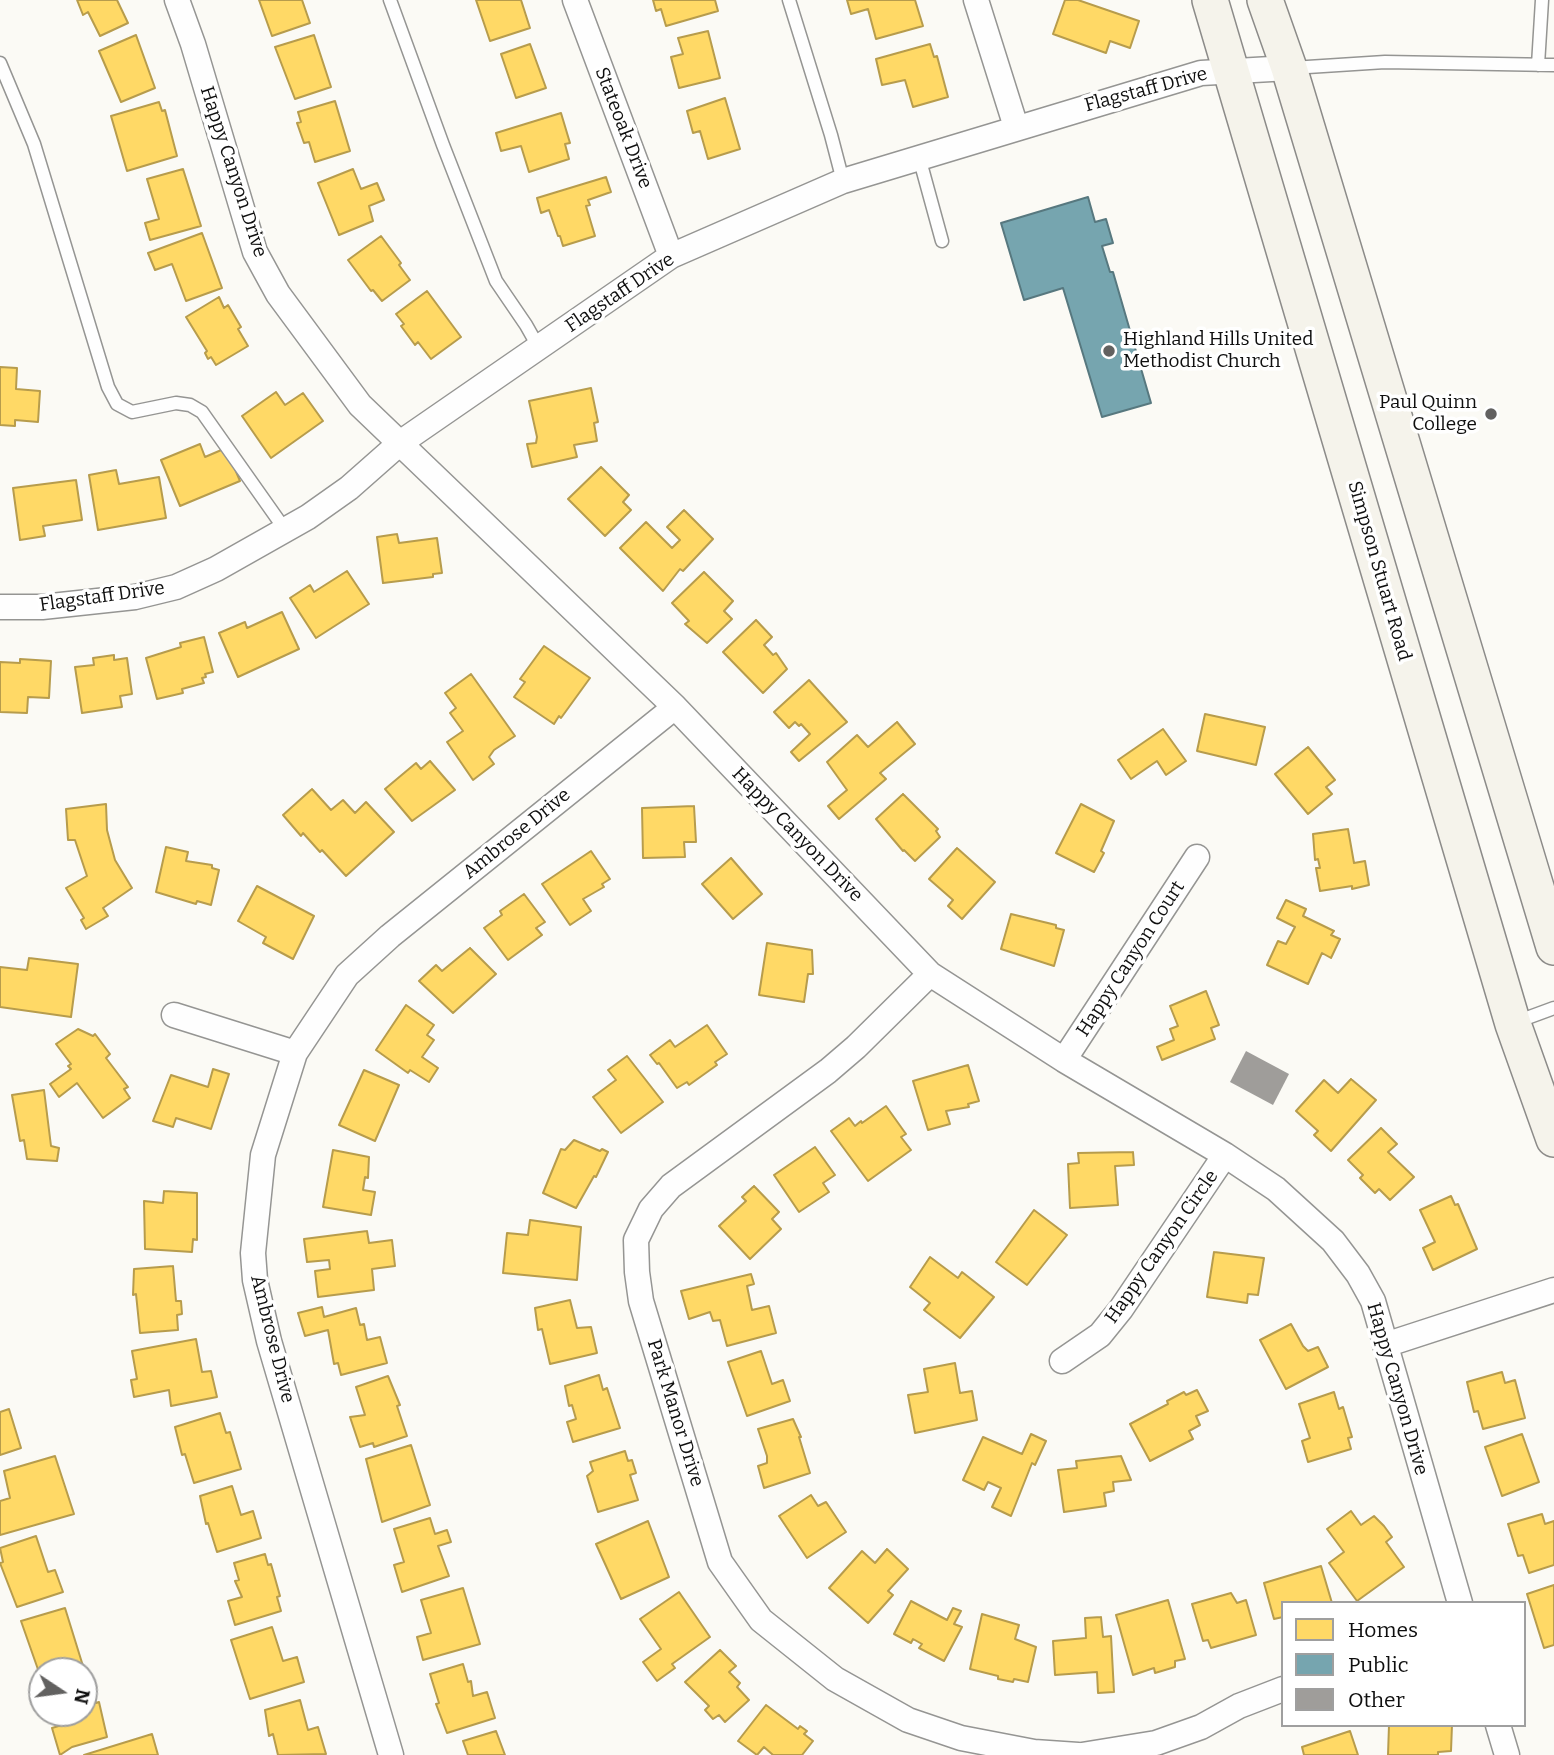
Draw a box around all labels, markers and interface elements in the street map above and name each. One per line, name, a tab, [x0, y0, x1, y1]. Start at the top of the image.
street label: Flagstaff Drive	[1082, 63, 1210, 117]
street label: Stateoak Drive	[589, 64, 657, 192]
street label: Happy Canyon Drive	[195, 84, 271, 260]
street label: Flagstaff Drive	[561, 248, 679, 338]
place label: Highland Hills United Methodist Church	[1123, 329, 1313, 373]
marker: Highland Hills United Methodist Church	[1101, 343, 1117, 359]
place label: Paul Quinn College	[1379, 392, 1477, 436]
marker: Paul Quinn College	[1483, 406, 1499, 422]
street label: Simpson Stuart Road	[1342, 479, 1416, 663]
street label: Flagstaff Drive	[38, 577, 166, 617]
street label: Happy Canyon Drive	[727, 763, 867, 907]
street label: Ambrose Drive	[459, 784, 575, 884]
street label: Happy Canyon Court	[1072, 877, 1190, 1041]
street label: Happy Canyon Circle	[1100, 1166, 1224, 1328]
street label: Ambrose Drive	[245, 1273, 299, 1405]
street label: Happy Canyon Drive	[1361, 1300, 1433, 1478]
street label: Park Manor Drive	[642, 1337, 708, 1489]
legend	[1281, 1601, 1526, 1727]
text: Homes	[1348, 1617, 1418, 1643]
text: Public	[1348, 1652, 1409, 1678]
north arrow	[28, 1657, 98, 1727]
text: N	[69, 1687, 95, 1706]
text: Other	[1348, 1687, 1405, 1713]

